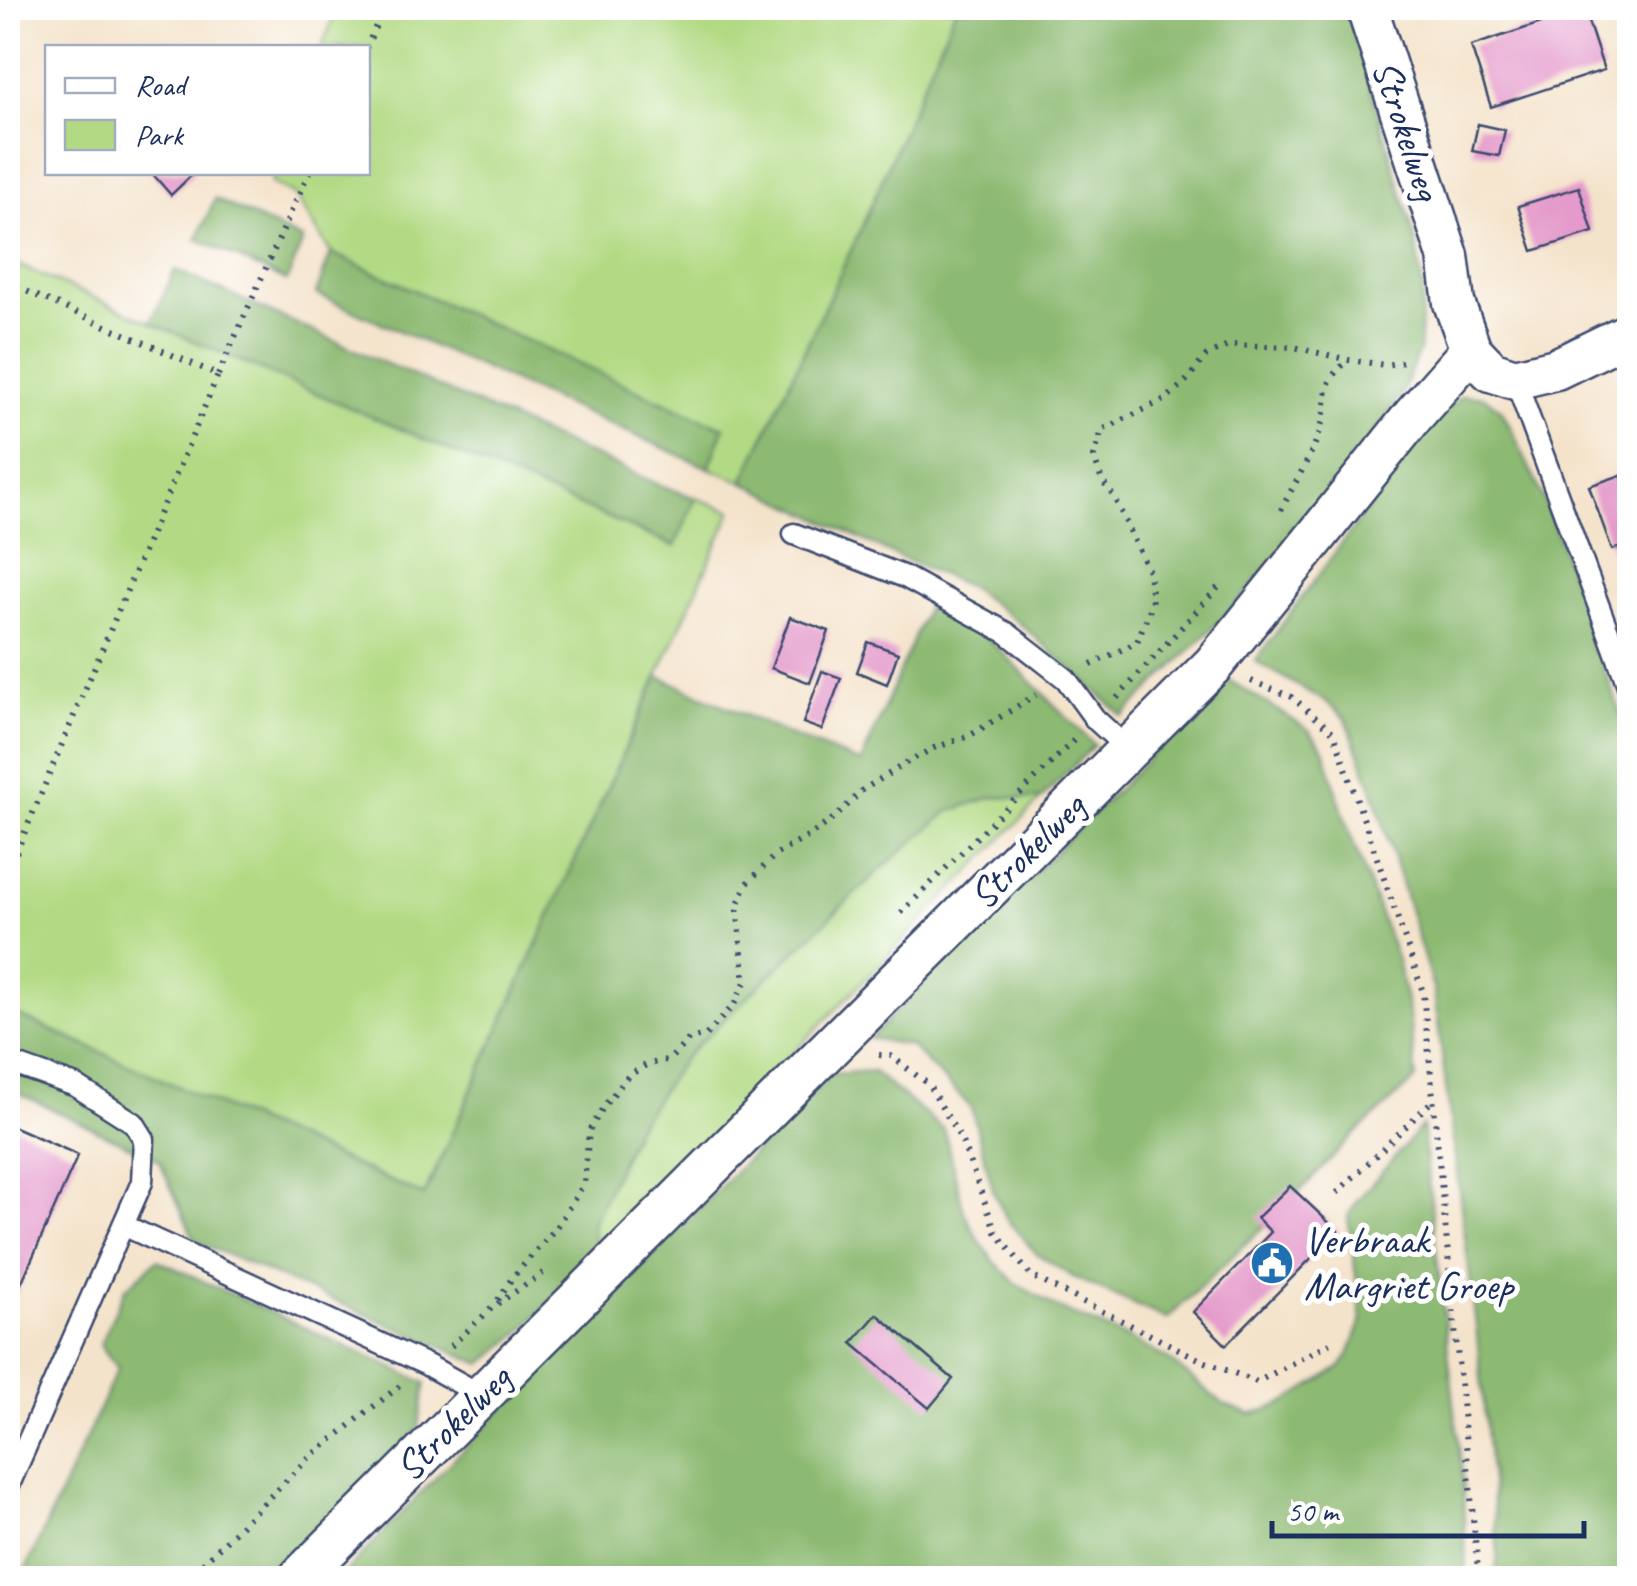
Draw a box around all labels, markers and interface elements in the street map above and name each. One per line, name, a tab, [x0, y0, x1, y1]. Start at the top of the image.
legend	[45, 45, 370, 175]
street label: Strokelweg	[1361, 54, 1454, 209]
text: Road	[135, 66, 189, 104]
text: Park	[135, 116, 185, 154]
street label: Strokelweg	[958, 780, 1098, 920]
place label: Verbraak Margriet Groep	[1304, 1215, 1516, 1311]
public building icon: Verbraak Margriet Groep	[1249, 1240, 1295, 1286]
street label: Strokelweg	[384, 1352, 524, 1492]
scale bar	[1272, 1476, 1584, 1538]
text: 50 m	[1287, 1492, 1340, 1530]

